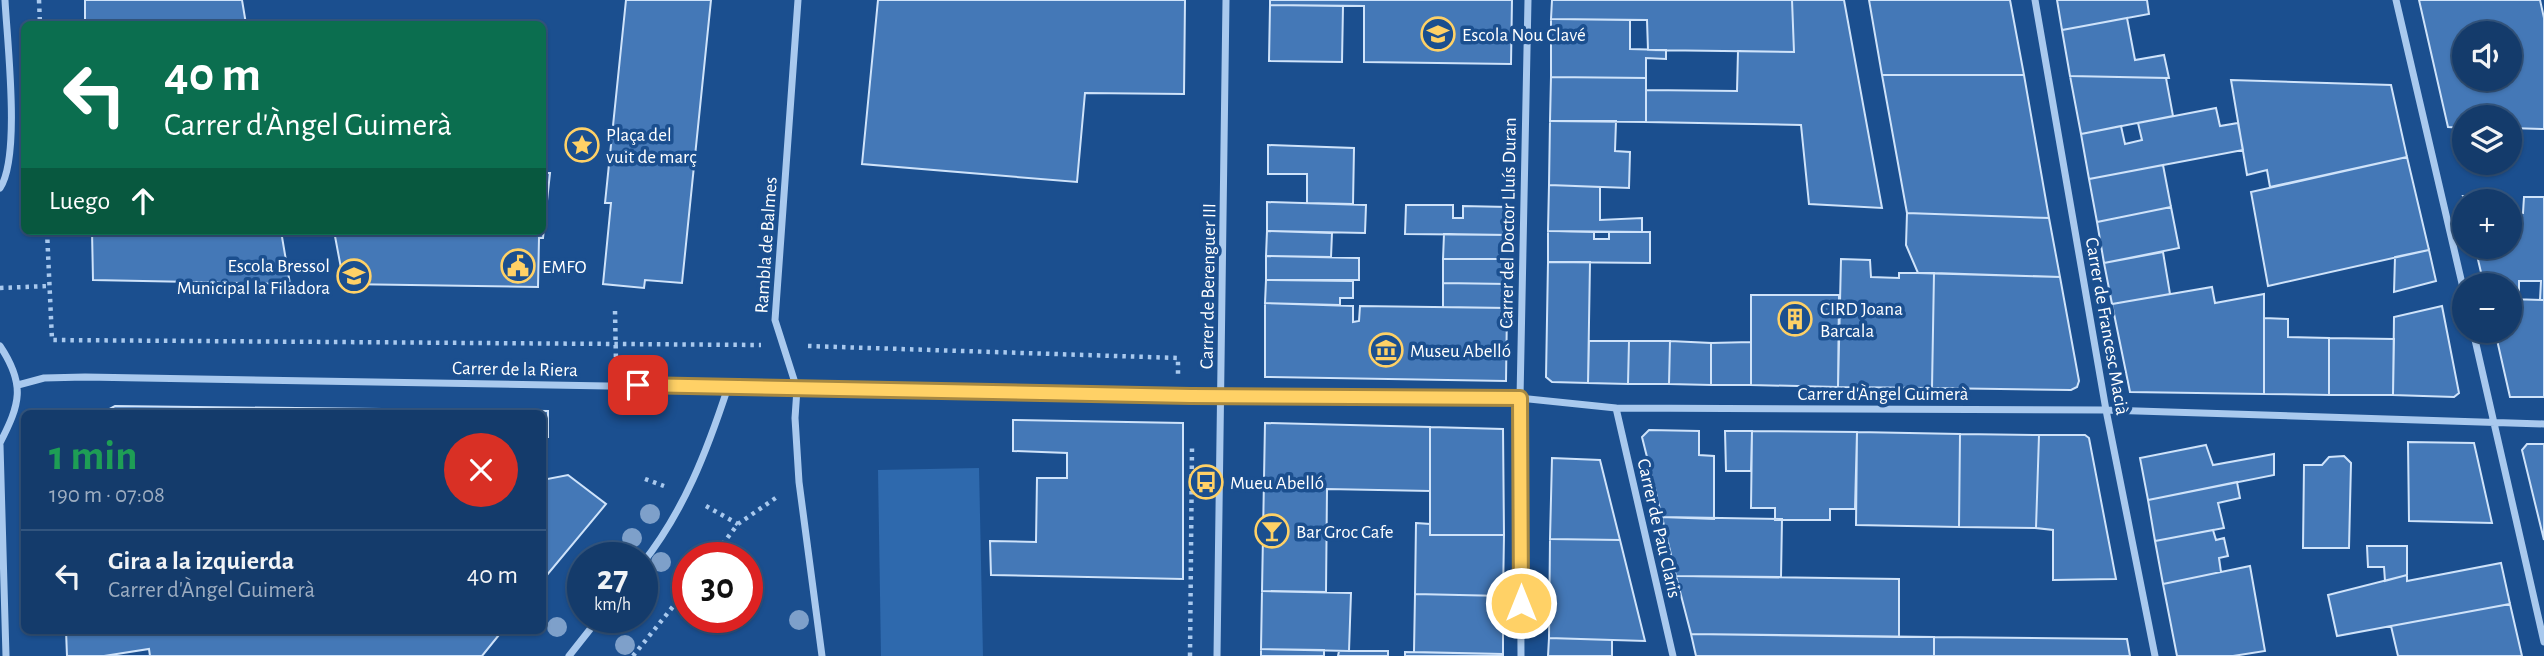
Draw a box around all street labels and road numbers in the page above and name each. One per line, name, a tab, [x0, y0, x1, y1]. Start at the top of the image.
street label: Carrer del Doctor Lluís Duran	[1497, 117, 1520, 329]
street label: Rambla de Balmes	[752, 176, 781, 314]
street label: Carrer de Berenguer III	[1198, 203, 1219, 369]
street label: Carrer de Francesc Macià	[2082, 236, 2132, 417]
street label: Carrer de la Riera	[452, 359, 578, 380]
street label: Carrer d'Àngel Guimerà	[1797, 383, 1969, 404]
street label: Carrer de Pau Claris	[1633, 457, 1684, 600]

